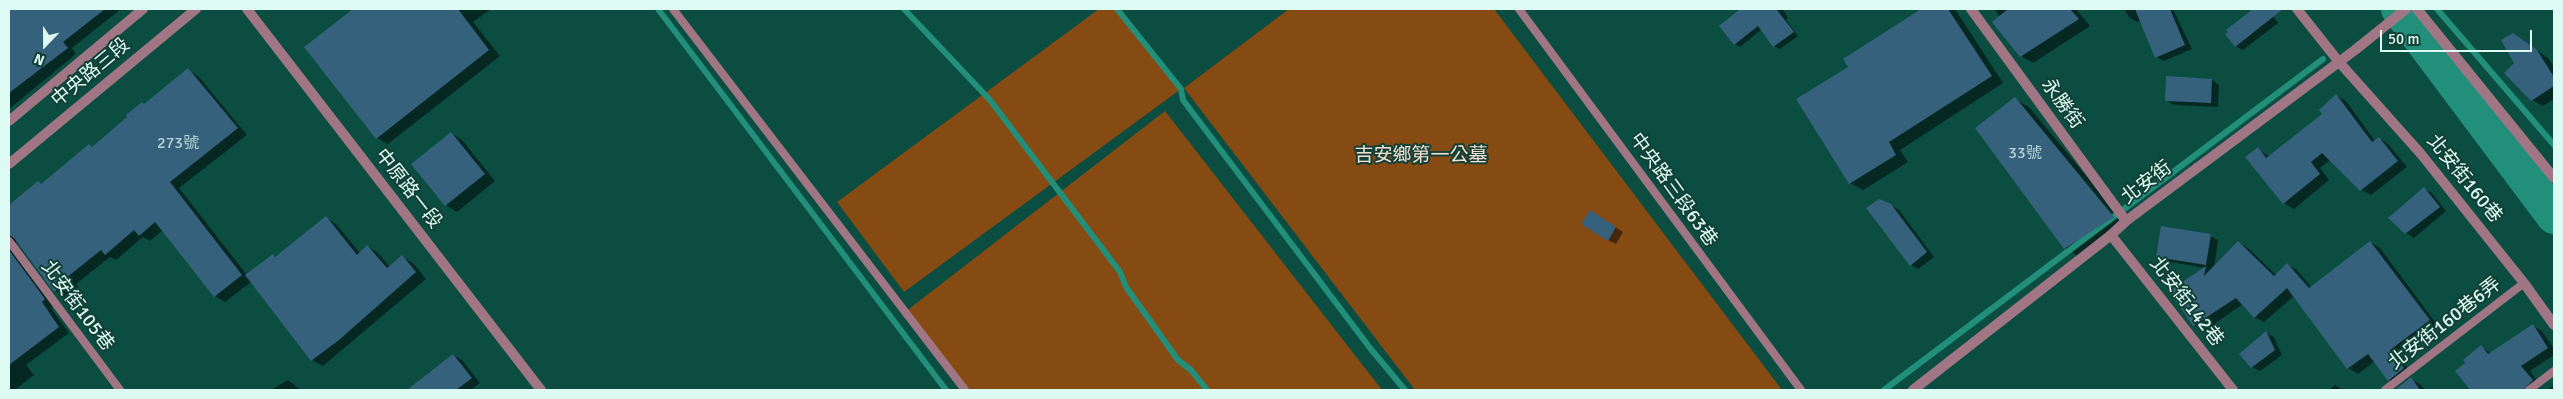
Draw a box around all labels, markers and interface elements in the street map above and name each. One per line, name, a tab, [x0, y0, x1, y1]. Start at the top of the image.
north arrow	[20, 20, 70, 70]
scale bar	[2383, 20, 2536, 52]
text: 50 m	[2388, 30, 2419, 48]
street label: 中央路三段	[47, 34, 135, 112]
text: N	[31, 50, 47, 69]
street label: 永勝街	[2036, 74, 2088, 134]
street label: 中央路三段63巷	[1624, 129, 1722, 251]
street label: 北安街160巷	[2422, 130, 2506, 228]
house number: 273號	[157, 134, 199, 154]
house number: 33號	[2008, 144, 2042, 164]
street label: 中原路一段	[370, 145, 446, 233]
park label: 吉安鄉第一公墓	[1355, 145, 1487, 167]
street label: 北安街	[2117, 157, 2177, 209]
street label: 北安街142巷	[2144, 253, 2228, 351]
street label: 北安街105巷	[36, 257, 118, 355]
street label: 北安街160巷6弄	[2384, 273, 2506, 375]

